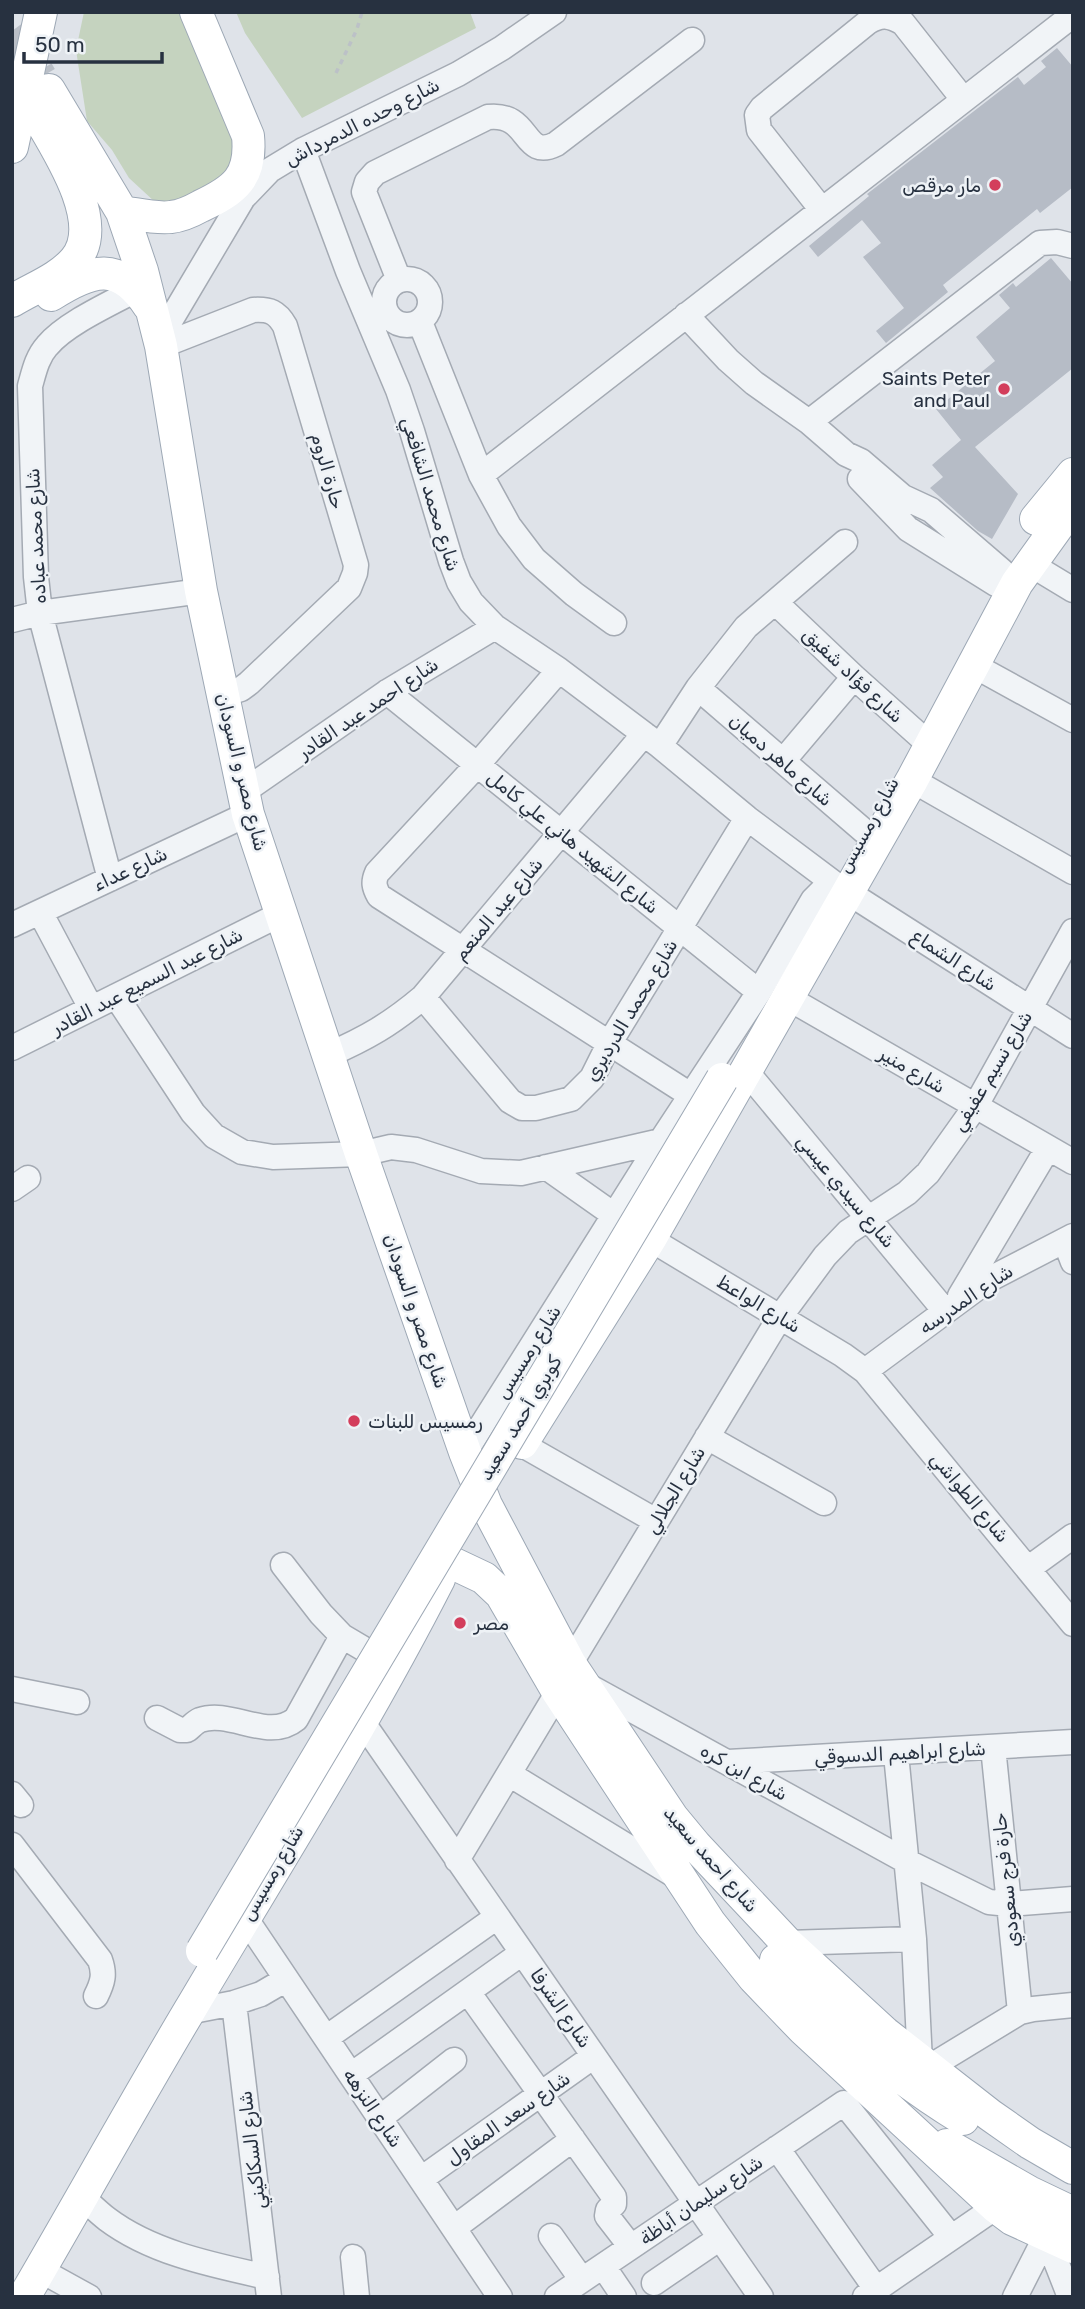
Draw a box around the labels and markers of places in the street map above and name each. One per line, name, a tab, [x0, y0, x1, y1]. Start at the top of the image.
place label: مار مرقص	[902, 174, 981, 197]
marker: مار مرقص	[987, 177, 1003, 193]
place label: Saints Peter and Paul	[882, 367, 991, 412]
marker: Saints Peter and Paul	[996, 381, 1012, 397]
place label: رمسيس للبنات	[368, 1410, 483, 1433]
marker: رمسيس للبنات	[346, 1413, 362, 1429]
place label: مصر	[473, 1612, 509, 1635]
marker: مصر	[452, 1615, 468, 1631]

